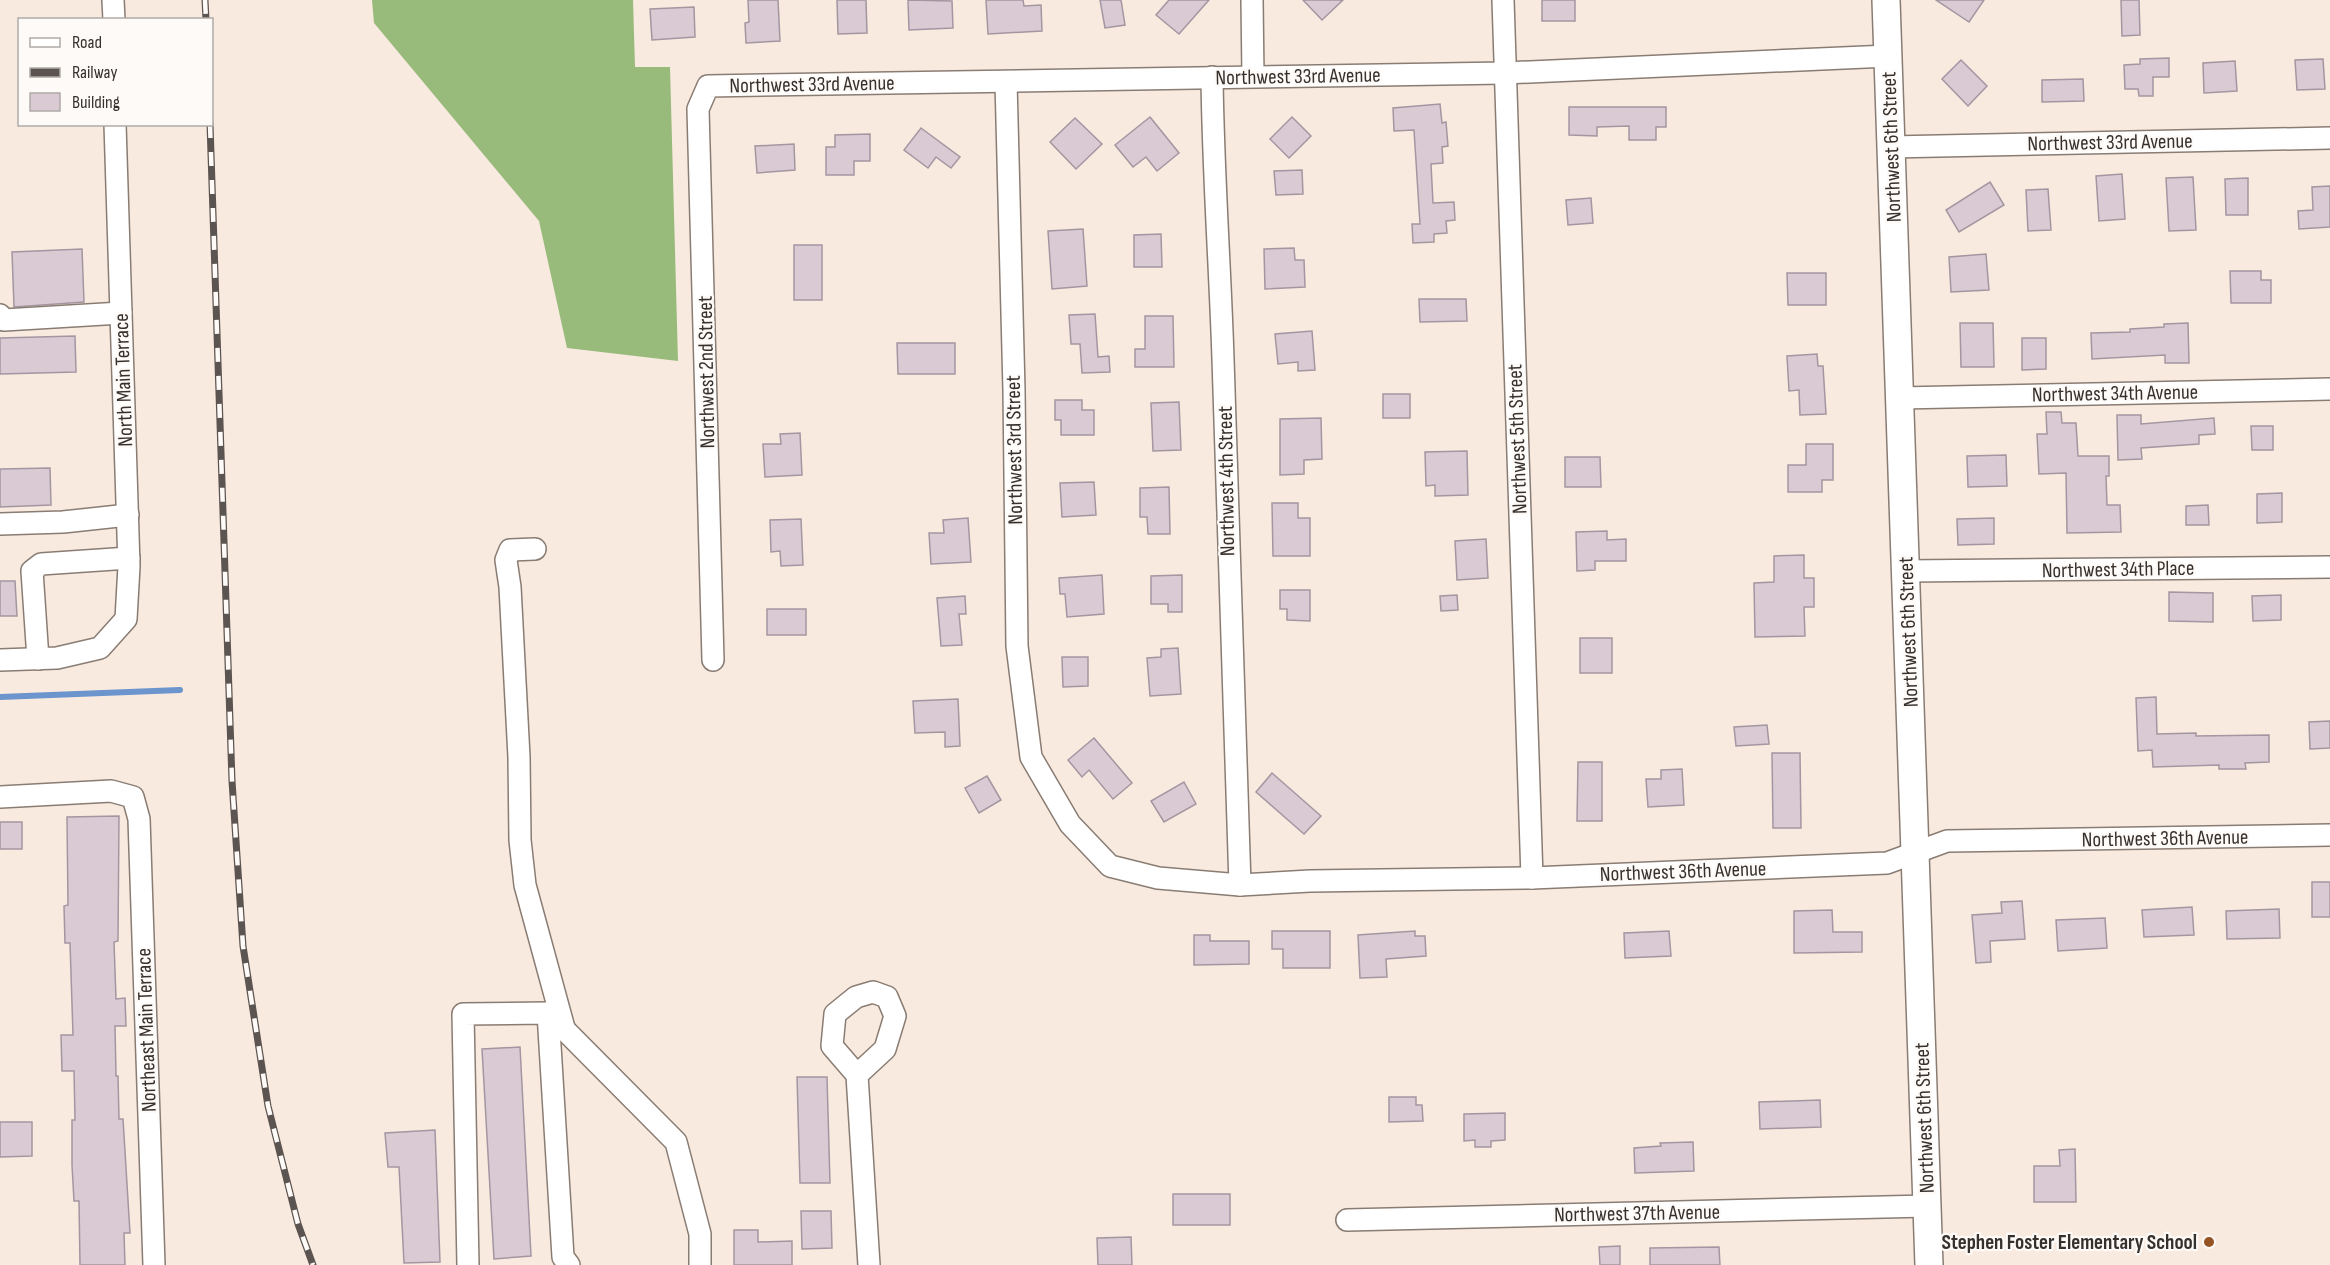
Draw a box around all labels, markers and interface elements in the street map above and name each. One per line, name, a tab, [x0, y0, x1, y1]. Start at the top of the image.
legend	[18, 18, 213, 126]
text: Road	[72, 32, 102, 53]
text: Railway	[72, 62, 117, 83]
street label: Northwest 33rd Avenue	[1215, 63, 1381, 90]
street label: Northwest 33rd Avenue	[729, 71, 895, 98]
street label: Northwest 6th Street	[1876, 71, 1907, 223]
text: Building	[72, 92, 120, 113]
street label: Northwest 33rd Avenue	[2027, 129, 2193, 156]
street label: Northwest 2nd Street	[693, 296, 720, 448]
street label: North Main Terrace	[109, 313, 138, 447]
street label: Northwest 5th Street	[1502, 364, 1533, 514]
street label: Northwest 3rd Street	[1001, 375, 1028, 525]
street label: Northwest 34th Avenue	[2032, 380, 2198, 407]
street label: Northwest 4th Street	[1213, 406, 1240, 556]
street label: Northwest 6th Street	[1893, 556, 1924, 708]
street label: Northwest 34th Place	[2042, 556, 2194, 583]
street label: Northwest 36th Avenue	[2082, 825, 2249, 852]
street label: Northwest 36th Avenue	[1599, 856, 1767, 887]
street label: Northeast Main Terrace	[131, 948, 162, 1112]
street label: Northwest 6th Street	[1909, 1042, 1940, 1194]
street label: Northwest 37th Avenue	[1554, 1200, 1720, 1227]
place label: Stephen Foster Elementary School	[1941, 1230, 2197, 1255]
marker: Stephen Foster Elementary School	[2202, 1235, 2216, 1249]

